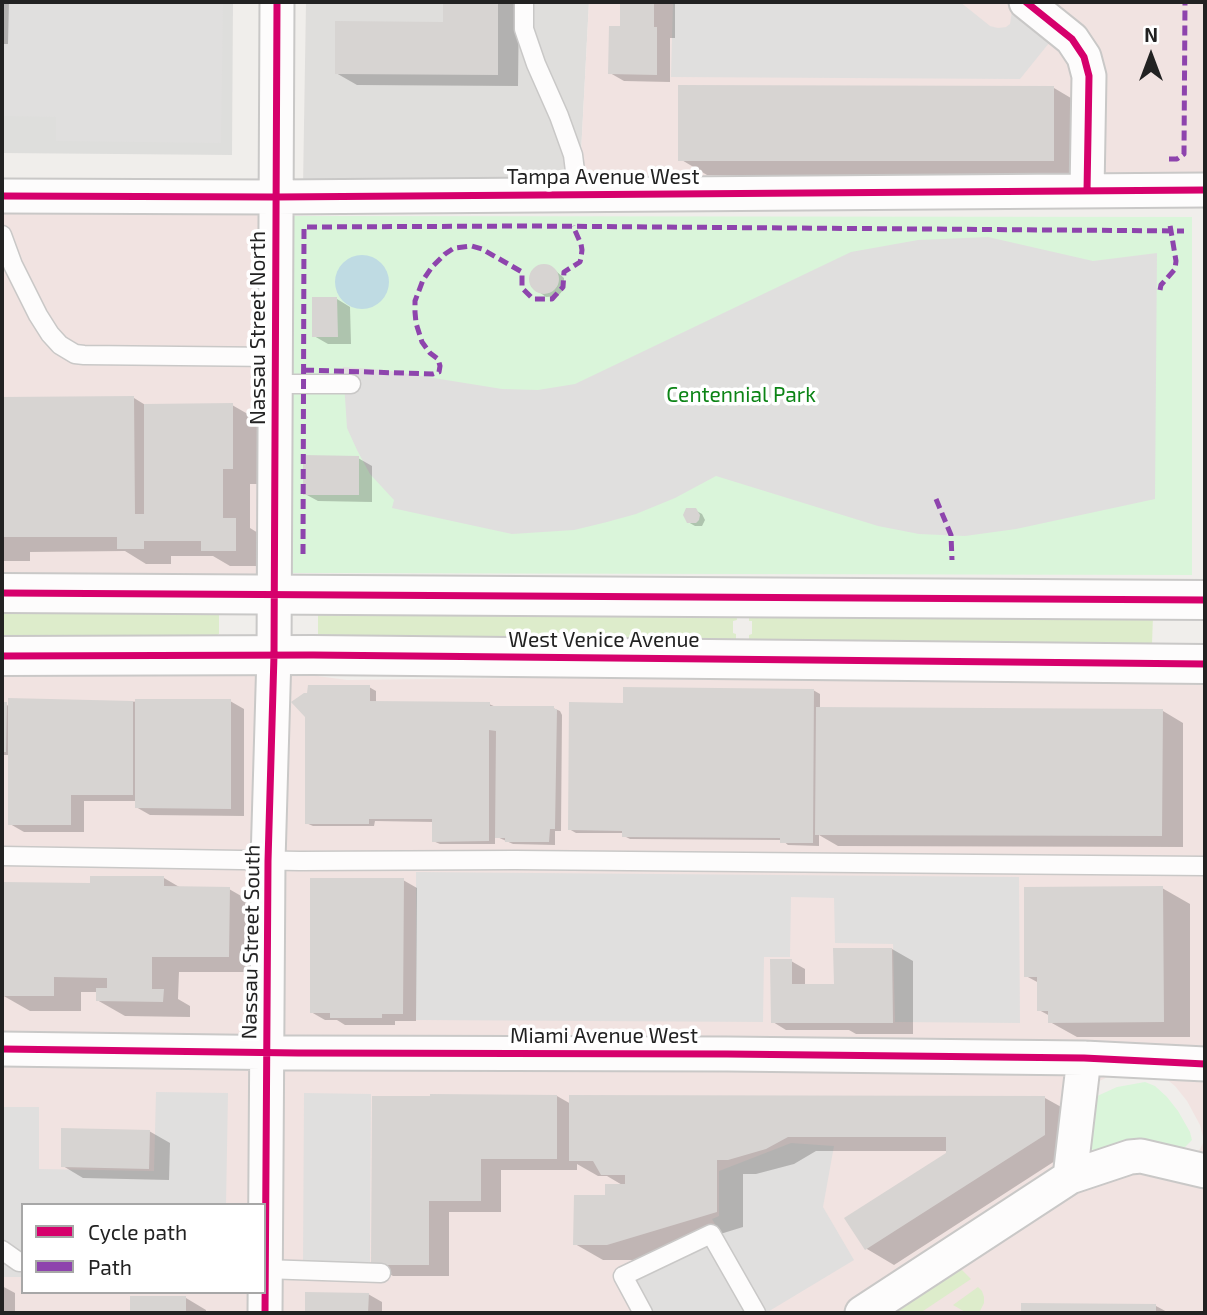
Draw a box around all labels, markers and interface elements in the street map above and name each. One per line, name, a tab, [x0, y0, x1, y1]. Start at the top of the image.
north arrow	[1116, 21, 1186, 91]
text: N	[1144, 23, 1158, 46]
street label: Tampa Avenue West	[506, 164, 700, 190]
street label: Nassau Street North	[245, 231, 271, 425]
park label: Centennial Park	[666, 382, 816, 408]
street label: West Venice Avenue	[508, 627, 700, 653]
street label: Nassau Street South	[237, 844, 265, 1040]
street label: Miami Avenue West	[510, 1023, 698, 1049]
legend	[21, 1203, 266, 1294]
text: Cycle path	[88, 1219, 187, 1244]
text: Path	[88, 1254, 132, 1279]

